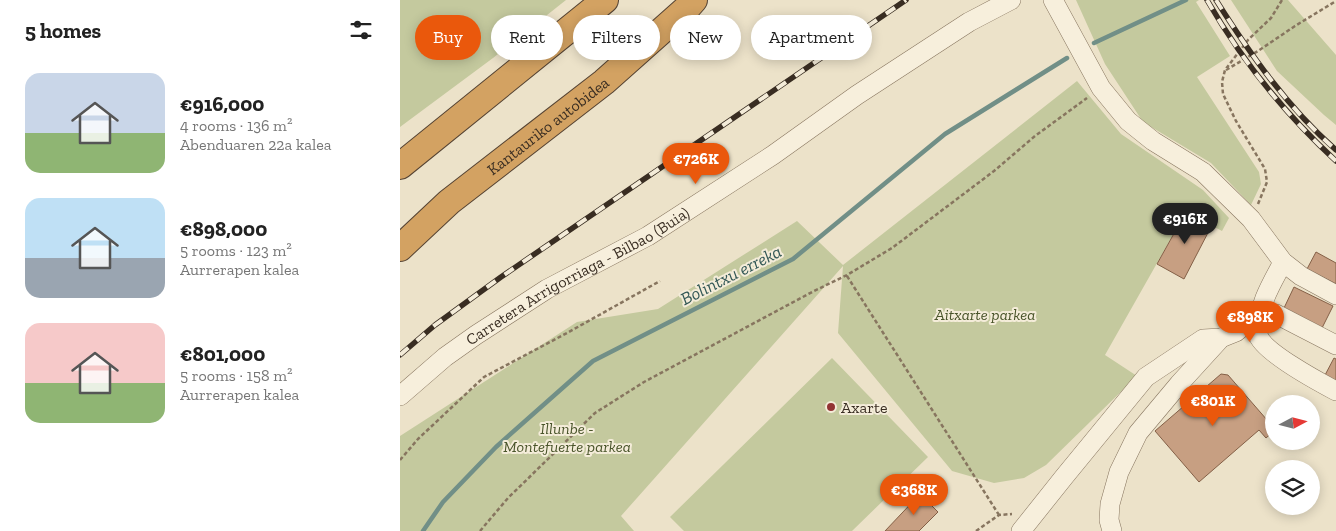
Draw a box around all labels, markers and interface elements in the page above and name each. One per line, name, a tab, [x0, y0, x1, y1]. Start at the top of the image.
chip: Buy	[415, 15, 481, 60]
chip: Rent	[491, 15, 563, 60]
chip: Filters	[573, 15, 660, 60]
chip: New	[670, 15, 741, 60]
chip: Apartment	[751, 15, 872, 60]
icon: filters	[347, 16, 375, 44]
text: 5 homes	[25, 18, 101, 43]
street label: Kantauriko autobidea	[483, 72, 613, 179]
text: €916,000	[180, 91, 264, 116]
icon: home	[65, 93, 125, 153]
text: 4 rooms · 136 m²	[180, 116, 292, 135]
text: Abenduaren 22a kalea	[180, 135, 332, 154]
pin: €726K	[661, 142, 731, 185]
text: €726K	[673, 149, 719, 168]
pin: €916K	[1150, 202, 1220, 245]
street label: Carretera Arrigorriaga - Bilbao (Buia)	[462, 203, 693, 349]
text: €916K	[1163, 209, 1207, 228]
text: €898,000	[180, 216, 267, 241]
icon: home	[65, 218, 125, 278]
water label: Bolintxu erreka	[677, 240, 785, 310]
text: 5 rooms · 123 m²	[180, 241, 292, 260]
text: Aurrerapen kalea	[180, 260, 299, 279]
pin: €898K	[1215, 300, 1285, 343]
park label: Aitxarte parkea	[934, 305, 1035, 324]
text: €898K	[1227, 307, 1273, 326]
text: €801,000	[180, 341, 265, 366]
icon: home	[65, 343, 125, 403]
text: 5 rooms · 158 m²	[180, 366, 293, 385]
pin: €801K	[1178, 384, 1248, 427]
text: Aurrerapen kalea	[180, 385, 299, 404]
text: €801K	[1191, 391, 1235, 410]
north arrow	[1265, 395, 1320, 450]
map controls	[1265, 395, 1320, 515]
place label: Axarte	[841, 398, 888, 417]
marker: Axarte	[825, 401, 837, 413]
park label: Illunbe - Montefuerte parkea	[503, 419, 631, 456]
button: layers	[1265, 460, 1320, 515]
pin: €368K	[879, 474, 949, 516]
text: €368K	[891, 480, 937, 499]

